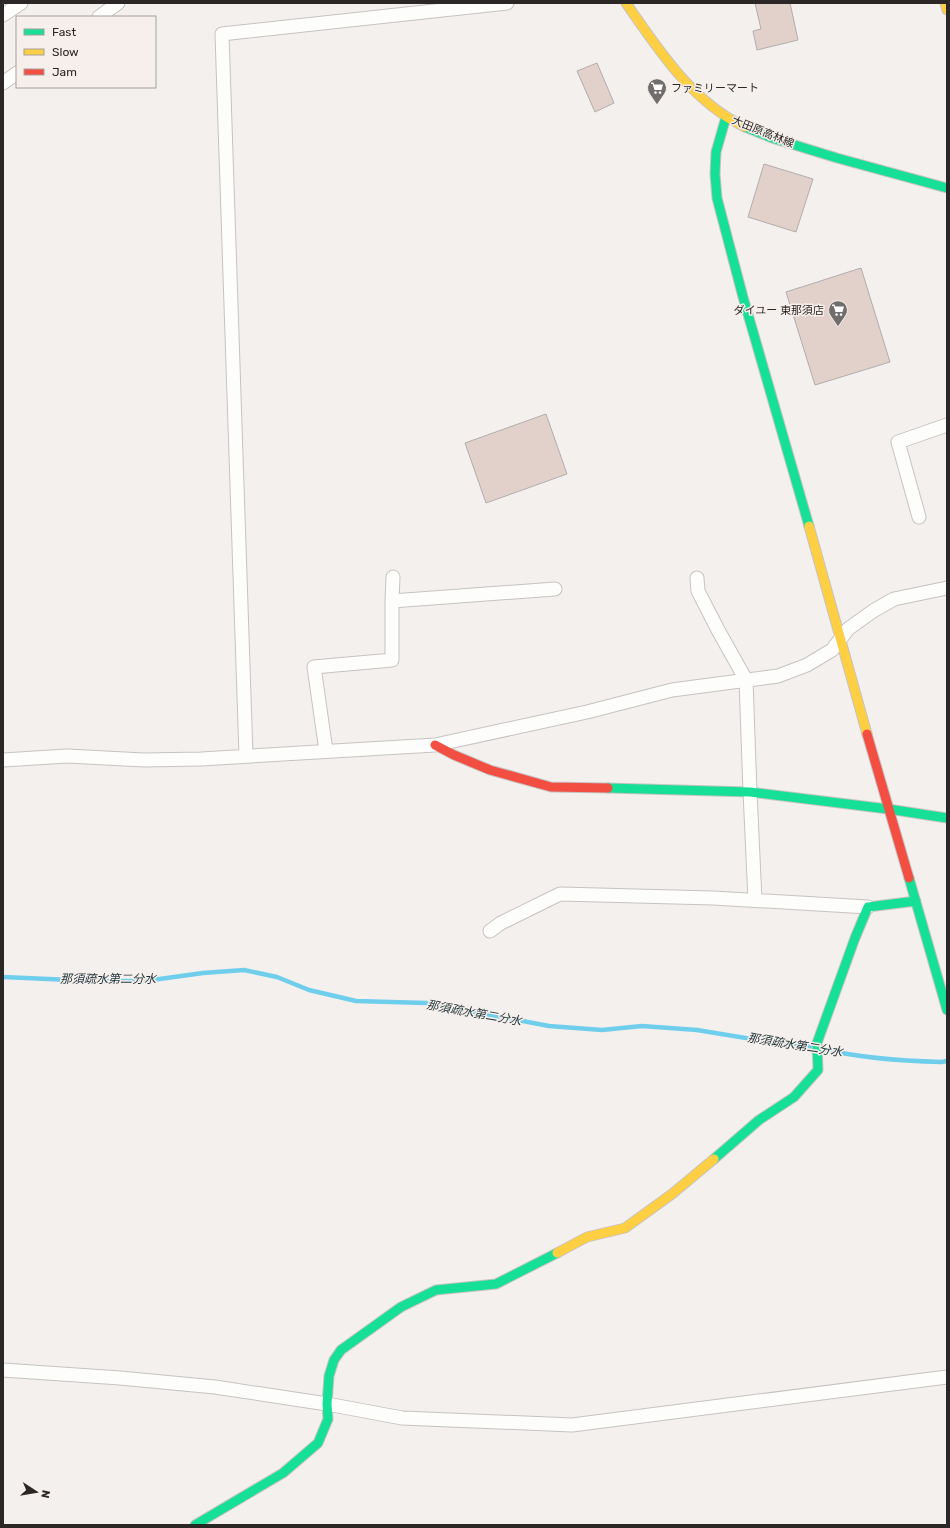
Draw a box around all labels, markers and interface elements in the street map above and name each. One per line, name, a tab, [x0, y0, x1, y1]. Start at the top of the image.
legend	[16, 16, 156, 88]
text: Fast	[52, 25, 76, 39]
text: Slow	[52, 45, 79, 59]
text: Jam	[52, 65, 77, 79]
supermarket icon: ファミリーマート	[646, 77, 668, 105]
place label: ファミリーマート	[671, 82, 759, 95]
street label: 大田原高林線	[730, 114, 796, 150]
supermarket icon: ダイユー 東那須店	[827, 299, 849, 327]
place label: ダイユー 東那須店	[734, 304, 824, 317]
water label: 那須疏水第二分水	[60, 972, 158, 986]
water label: 那須疏水第二分水	[426, 998, 524, 1029]
water label: 那須疏水第二分水	[746, 1031, 845, 1060]
north arrow	[16, 1472, 56, 1512]
text: N	[38, 1489, 52, 1499]

